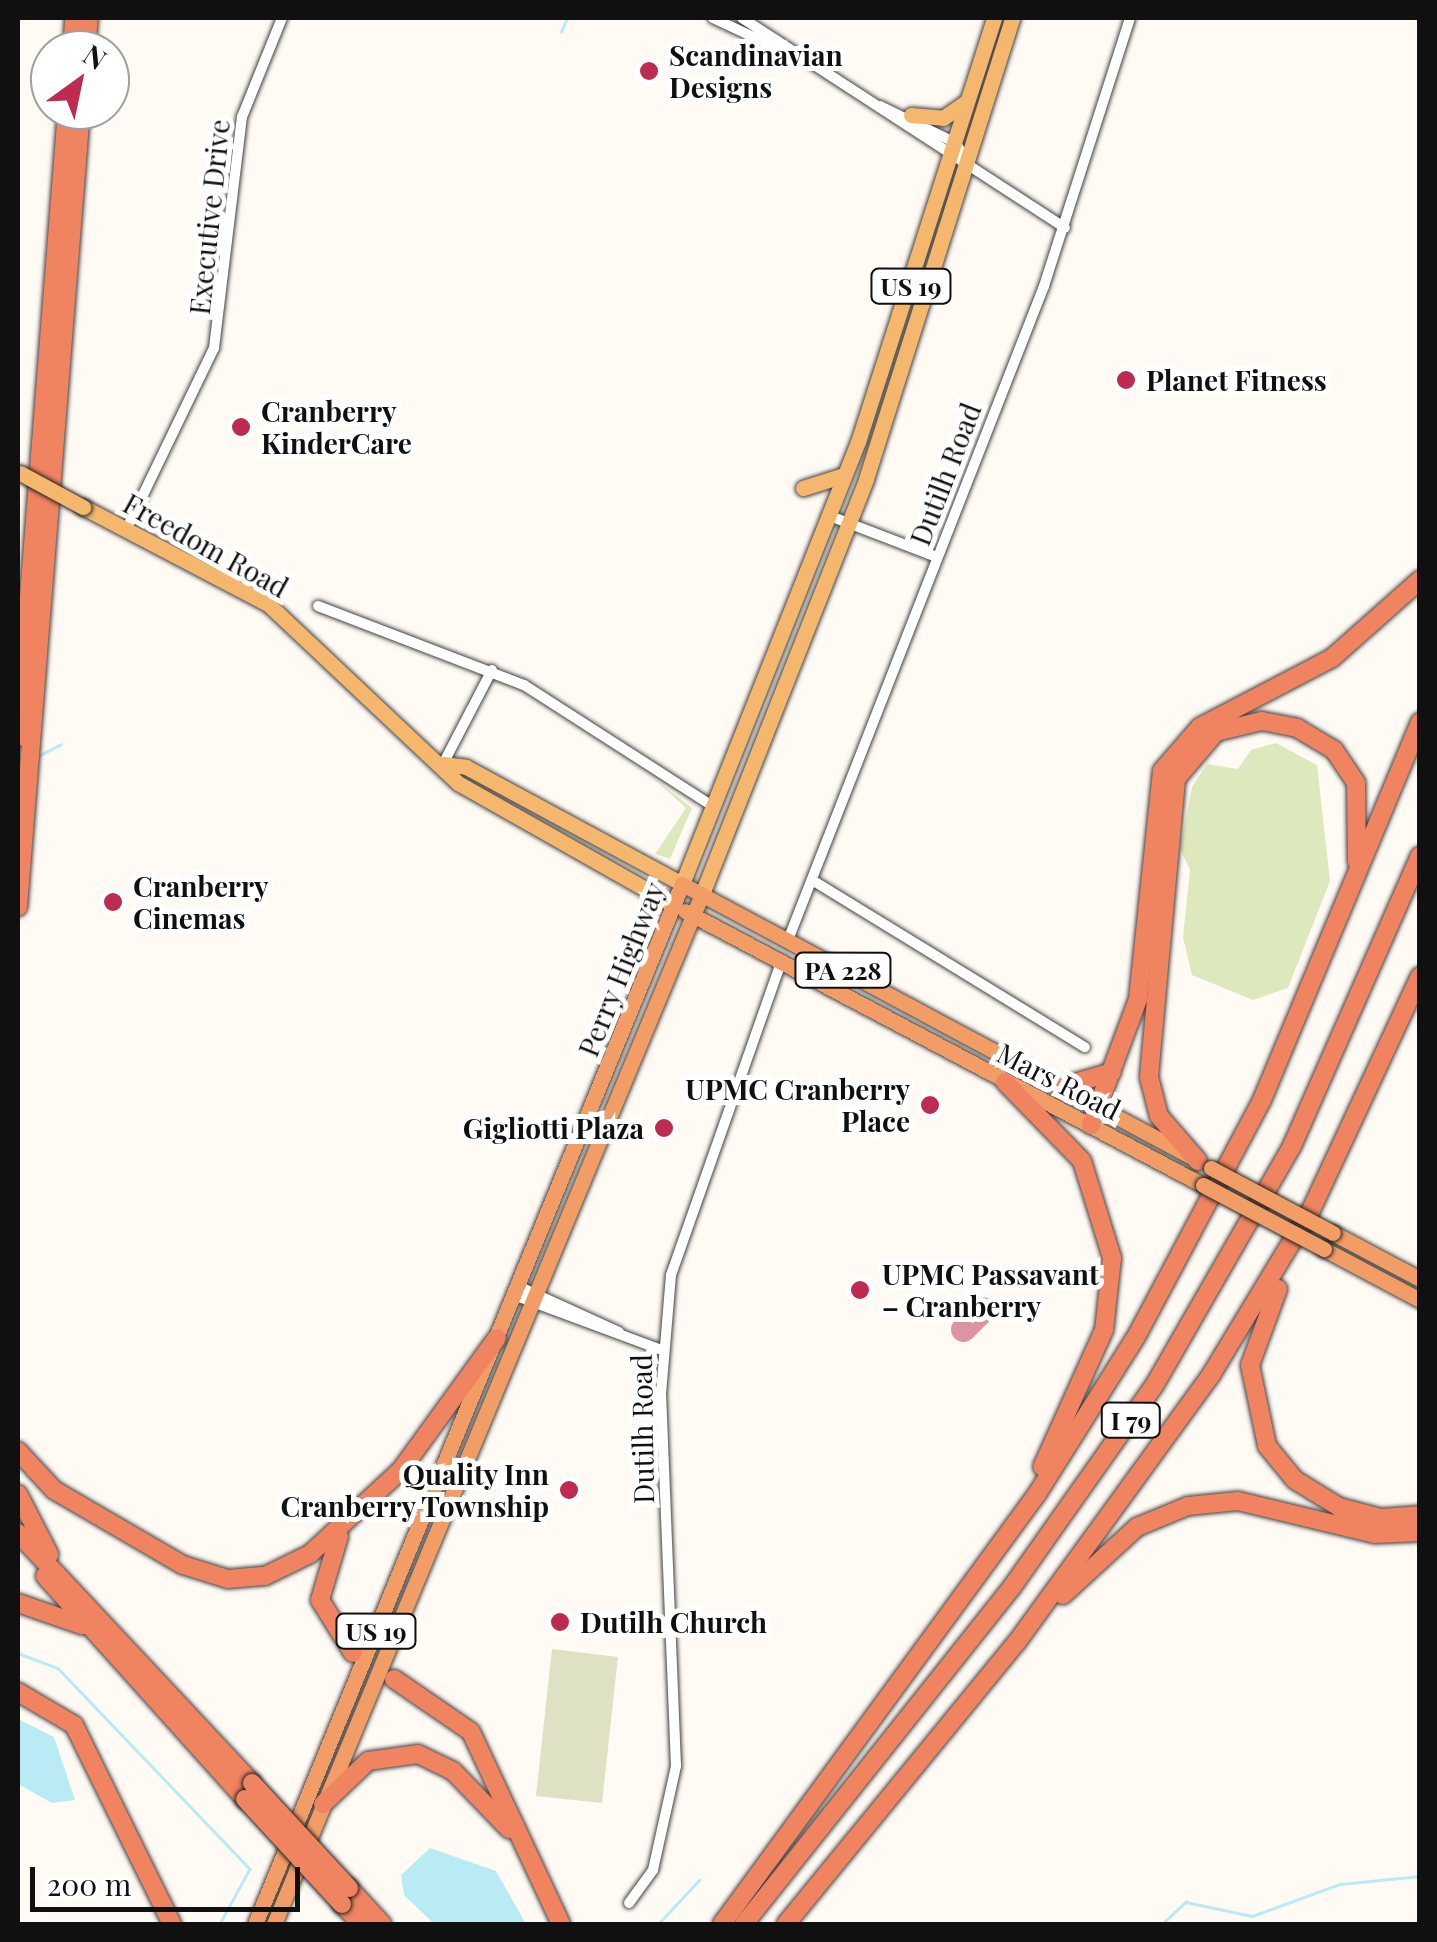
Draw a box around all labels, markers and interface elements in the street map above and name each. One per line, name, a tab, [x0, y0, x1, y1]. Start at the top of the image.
north arrow	[30, 30, 130, 130]
text: N	[77, 35, 114, 77]
place label: Scandinavian Designs	[669, 38, 843, 104]
marker: Scandinavian Designs	[638, 60, 660, 82]
street label: Executive Drive	[182, 118, 236, 316]
road number: US 19	[868, 266, 954, 306]
place label: Planet Fitness	[1146, 363, 1327, 397]
marker: Planet Fitness	[1115, 369, 1137, 391]
place label: Cranberry KinderCare	[261, 394, 412, 460]
street label: Dutilh Road	[902, 398, 988, 550]
marker: Cranberry KinderCare	[230, 416, 252, 438]
street label: Freedom Road	[118, 486, 294, 604]
place label: Cranberry Cinemas	[133, 869, 269, 935]
street label: Perry Highway	[571, 877, 671, 1061]
marker: Cranberry Cinemas	[102, 891, 124, 913]
road number: PA 228	[793, 950, 893, 990]
street label: Mars Road	[992, 1036, 1126, 1126]
place label: UPMC Cranberry Place	[685, 1072, 910, 1138]
marker: UPMC Cranberry Place	[919, 1094, 941, 1116]
place label: Gigliotti Plaza	[463, 1111, 644, 1145]
marker: Gigliotti Plaza	[653, 1117, 675, 1139]
place label: UPMC Passavant – Cranberry	[882, 1257, 1099, 1323]
marker: UPMC Passavant – Cranberry	[847, 1277, 873, 1303]
street label: Dutilh Road	[624, 1354, 660, 1504]
road number: I 79	[1098, 1400, 1164, 1440]
place label: Quality Inn Cranberry Township	[279, 1457, 549, 1523]
marker: Quality Inn Cranberry Township	[558, 1479, 580, 1501]
place label: Dutilh Church	[580, 1605, 767, 1639]
road number: US 19	[334, 1611, 418, 1651]
marker: Dutilh Church	[549, 1611, 571, 1633]
scale bar	[35, 1847, 305, 1909]
text: 200 m	[47, 1864, 131, 1904]

